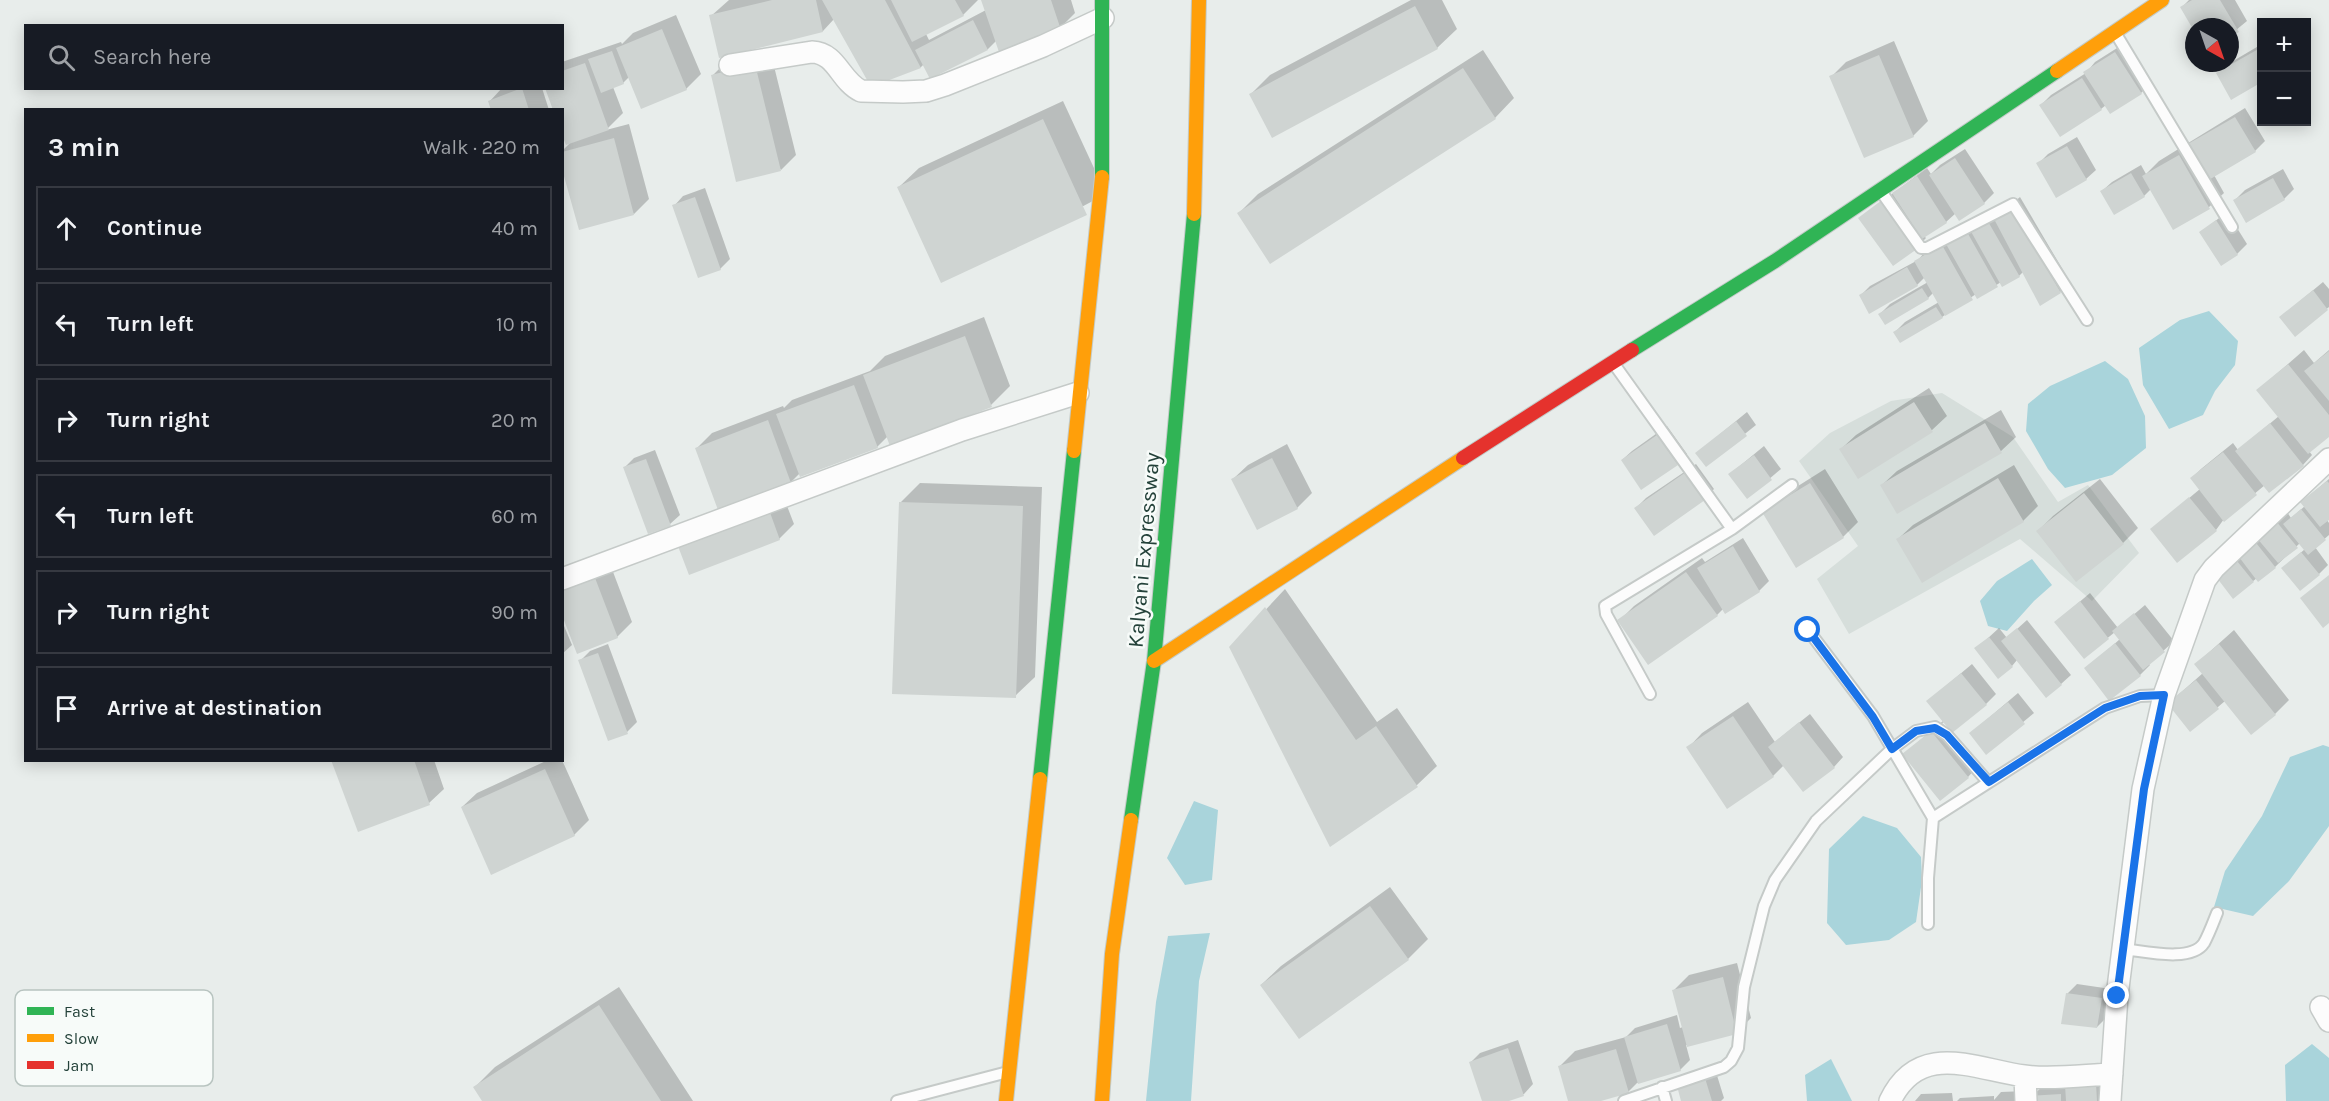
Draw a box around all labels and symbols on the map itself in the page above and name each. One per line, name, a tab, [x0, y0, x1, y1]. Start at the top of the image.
north arrow	[2185, 18, 2239, 72]
street label: Kalyani Expressway	[1122, 451, 1165, 649]
route start	[1794, 616, 1820, 642]
route end	[2103, 982, 2129, 1008]
legend	[15, 990, 213, 1086]
text: Fast	[64, 1002, 95, 1021]
text: Slow	[64, 1029, 99, 1048]
text: Jam	[64, 1056, 94, 1075]

